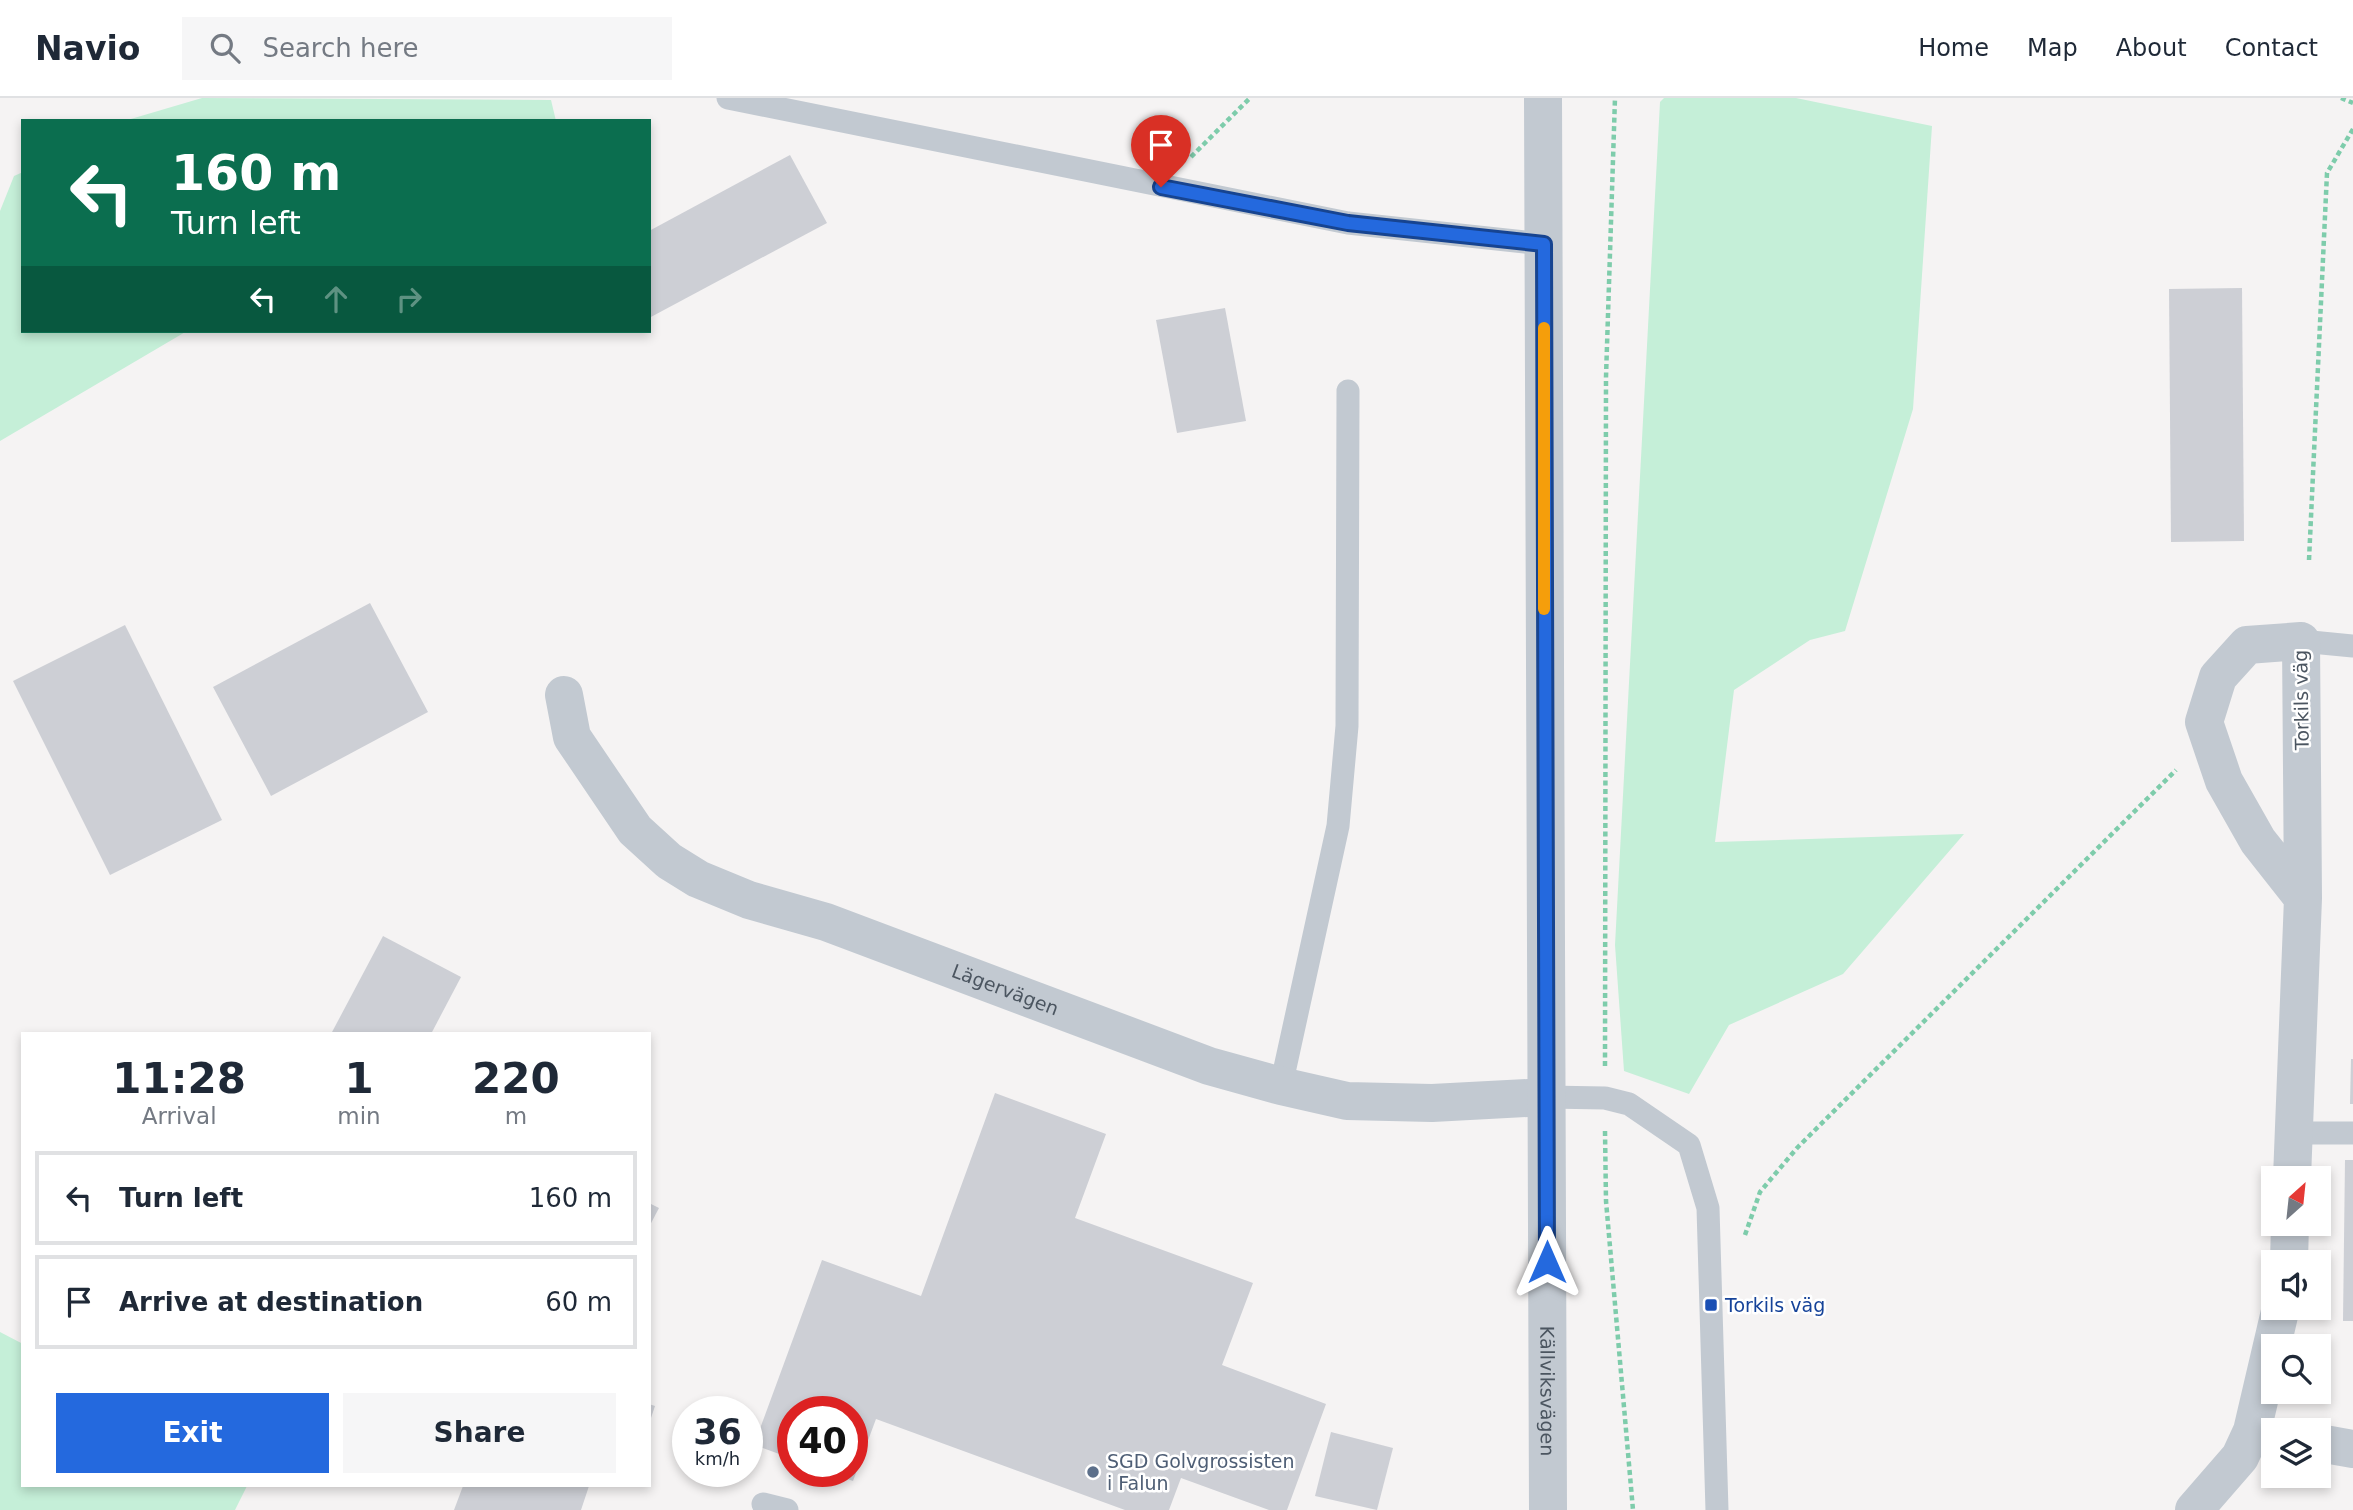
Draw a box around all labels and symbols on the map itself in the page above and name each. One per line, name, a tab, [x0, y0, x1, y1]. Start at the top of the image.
pin	[1131, 115, 1191, 187]
street label: Torkils väg	[2289, 650, 2313, 751]
street label: Lägervägen	[949, 959, 1062, 1020]
north arrow	[2261, 1166, 2331, 1236]
position arrow	[1510, 1225, 1584, 1299]
place label: Torkils väg	[1724, 1294, 1825, 1316]
marker: Torkils väg	[1703, 1297, 1719, 1313]
street label: Källviksvägen	[1536, 1326, 1559, 1456]
speed limit sign: 40	[777, 1396, 868, 1487]
place label: SGD Golvgrossisten i Falun	[1107, 1450, 1295, 1494]
marker: SGD Golvgrossisten i Falun	[1085, 1464, 1101, 1480]

